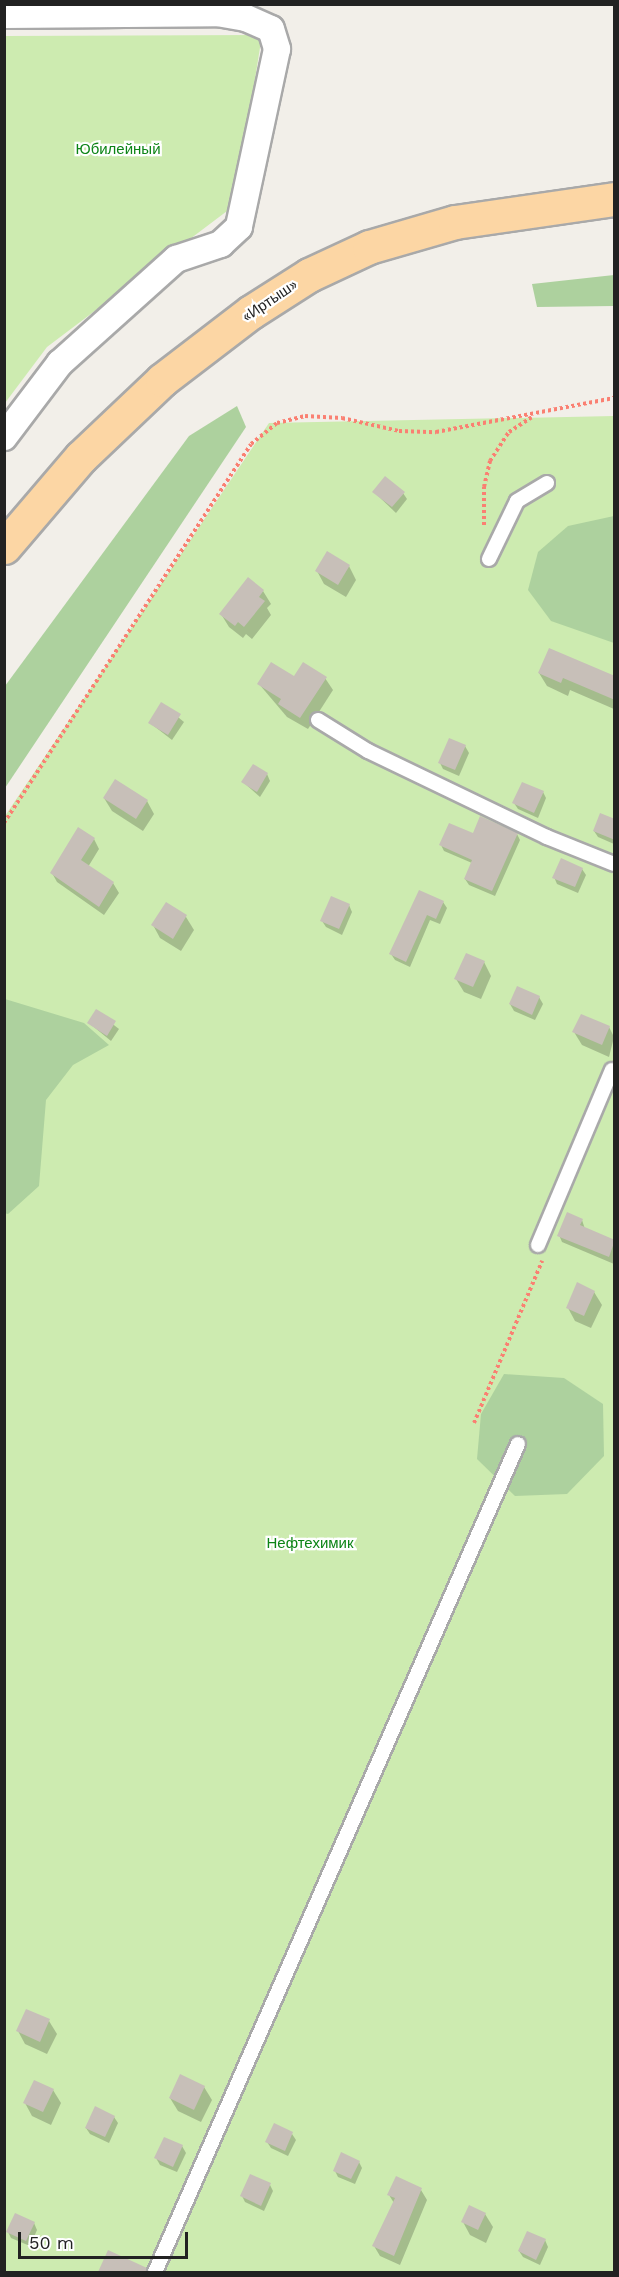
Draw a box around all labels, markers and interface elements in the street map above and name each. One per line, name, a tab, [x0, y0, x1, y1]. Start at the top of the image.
park label: Юбилейный	[75, 141, 161, 159]
street label: «Иртыш»	[239, 276, 301, 326]
park label: Нефтехимик	[266, 1535, 354, 1553]
scale bar	[21, 2220, 190, 2258]
text: 50 m	[29, 2232, 74, 2253]

